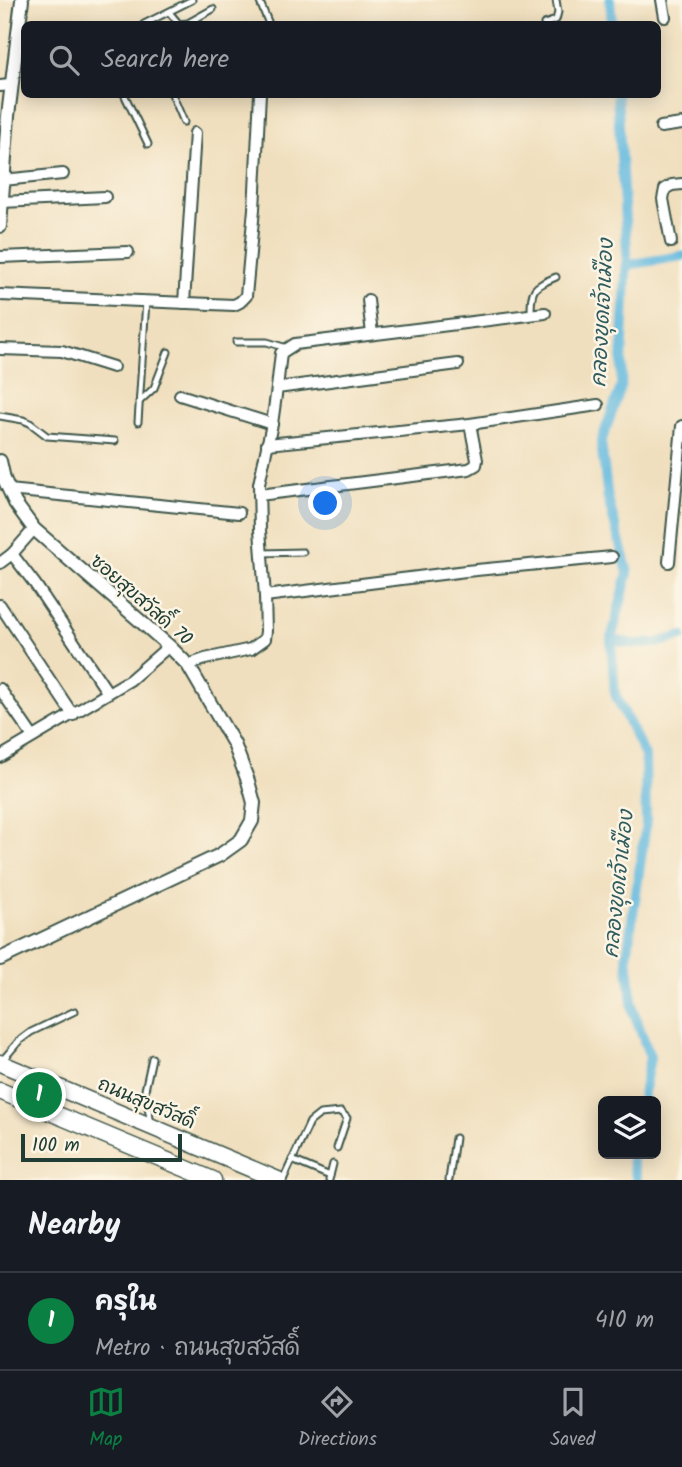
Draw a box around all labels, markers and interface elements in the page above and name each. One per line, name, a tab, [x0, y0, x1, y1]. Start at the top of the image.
search box	[21, 21, 661, 98]
text: Search here	[101, 39, 229, 81]
icon: search	[45, 41, 83, 79]
water label: คลองขุดเจ้าเมือง	[583, 236, 624, 388]
your location	[308, 486, 342, 520]
street label: ซอยสุขสวัสดิ์ 70	[83, 545, 201, 654]
water label: คลองขุดเจ้าเมือง	[595, 807, 644, 960]
street label: ถนนสุขสวัสดิ์	[93, 1067, 201, 1138]
pin: 1	[16, 1069, 62, 1121]
map controls	[598, 1096, 661, 1159]
button: layers	[598, 1096, 661, 1159]
scale bar	[21, 1131, 182, 1163]
text: 100 m	[32, 1131, 80, 1161]
text: Nearby	[28, 1202, 120, 1250]
text: ครุใน	[95, 1282, 157, 1324]
text: 1	[48, 1303, 54, 1339]
text: 410 m	[595, 1303, 654, 1339]
text: Metro · ถนนสุขสวัสดิ์	[95, 1331, 300, 1367]
tab: Map	[87, 1383, 125, 1455]
tab: Directions	[298, 1383, 377, 1455]
tab: Saved	[550, 1383, 595, 1455]

